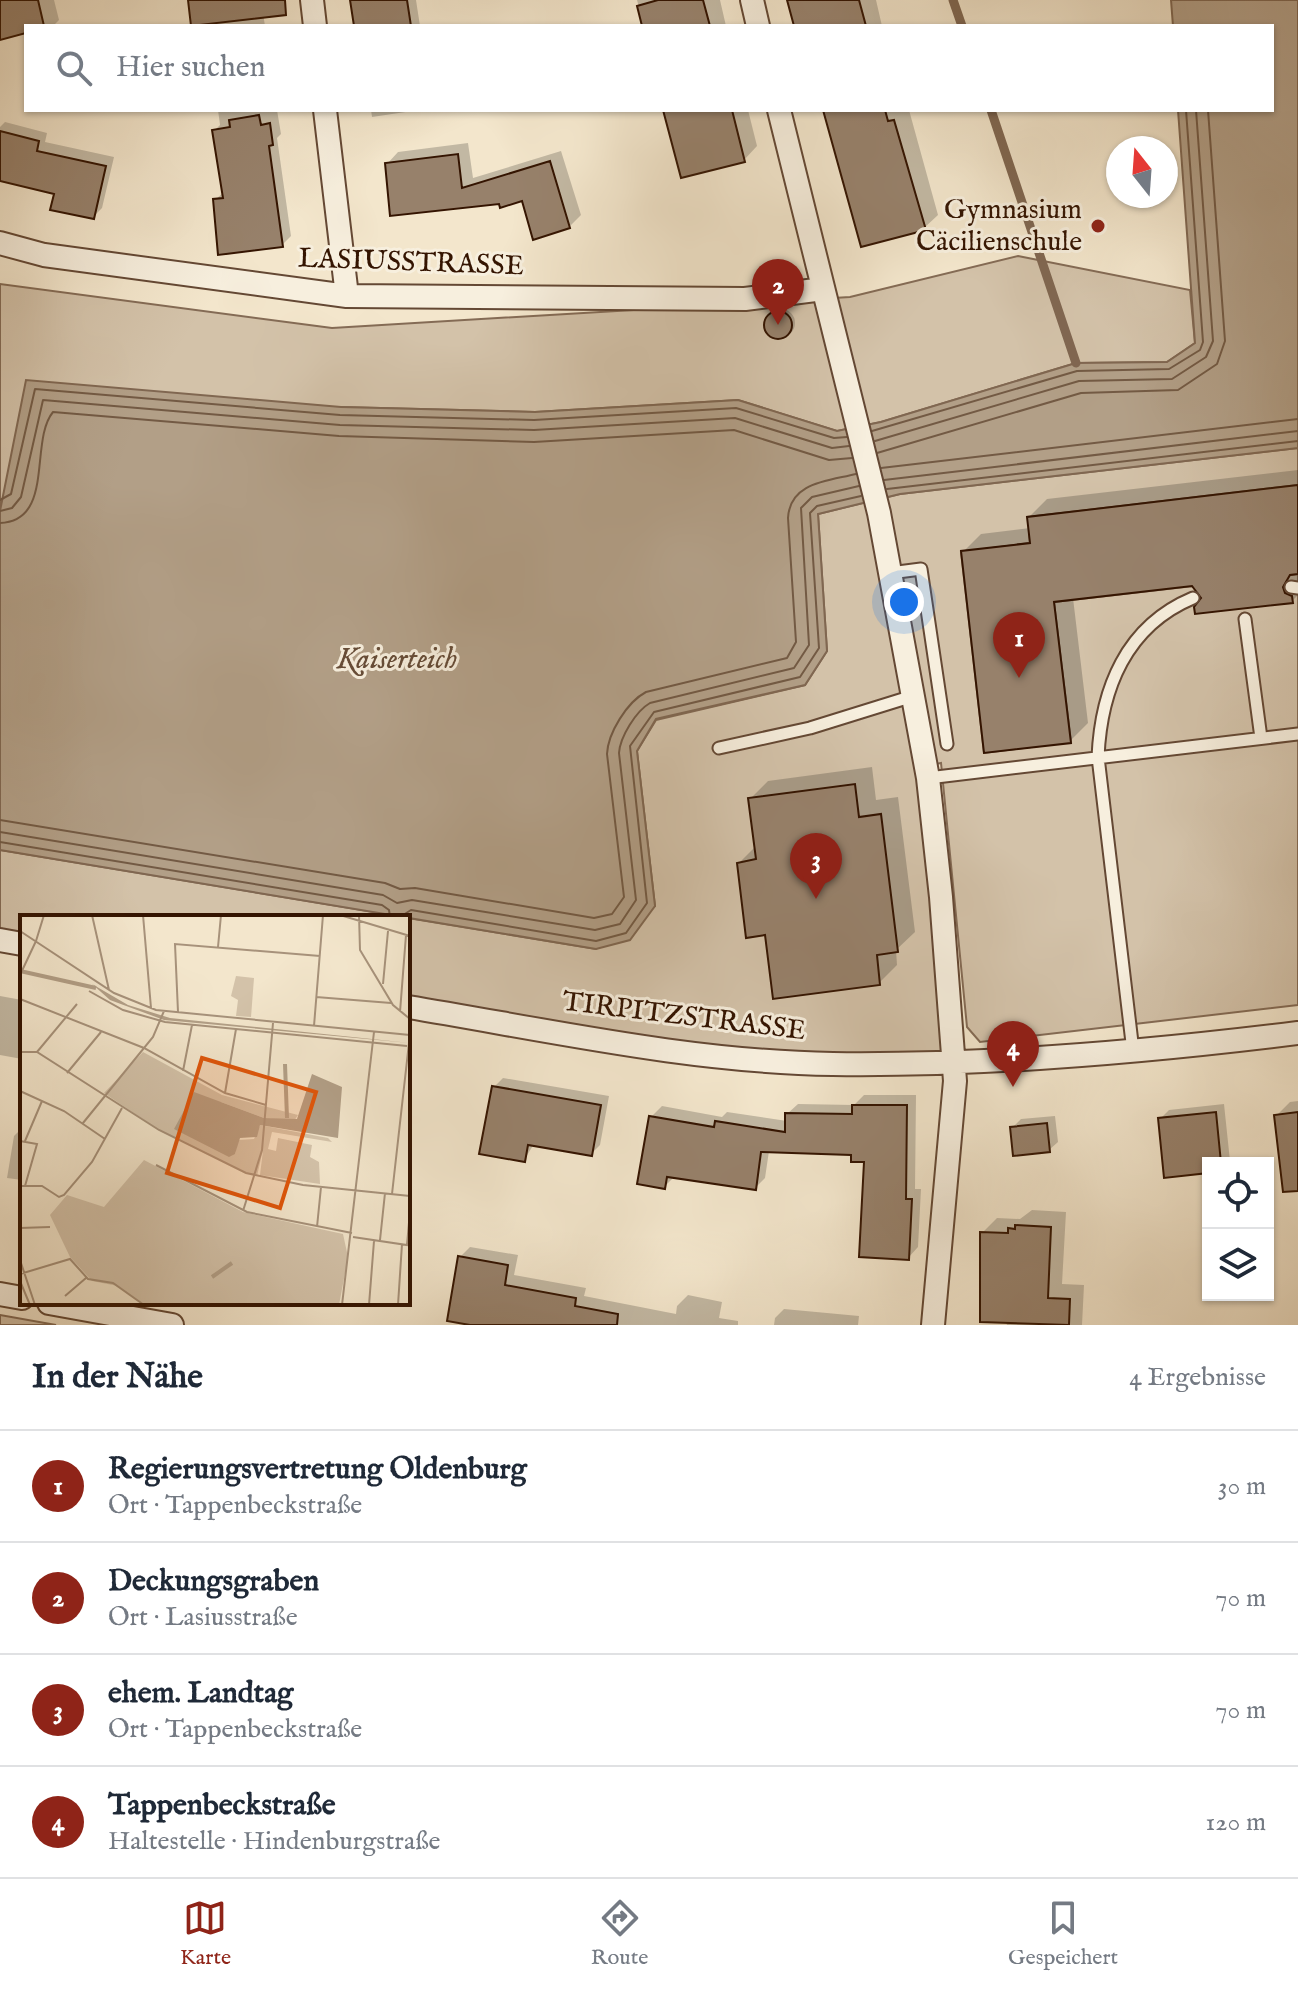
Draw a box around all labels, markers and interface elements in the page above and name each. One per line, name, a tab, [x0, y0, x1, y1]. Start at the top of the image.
search box	[24, 24, 1274, 112]
icon: search	[52, 46, 96, 90]
text: Hier suchen	[116, 49, 266, 87]
north arrow	[1106, 136, 1178, 208]
place label: Gymnasium Cäcilienschule	[916, 193, 1082, 260]
marker: Gymnasium Cäcilienschule	[1089, 217, 1107, 235]
street label: LASIUSSTRASSE	[297, 242, 525, 284]
pin: 2	[752, 259, 804, 325]
your location	[884, 582, 924, 622]
pin: 1	[993, 612, 1045, 678]
water label: Kaiserteich	[336, 641, 458, 679]
pin: 3	[790, 833, 842, 899]
inset map	[20, 915, 410, 1305]
street label: TIRPITZSTRASSE	[560, 985, 808, 1049]
pin: 4	[987, 1021, 1039, 1087]
map controls	[1202, 1157, 1274, 1301]
button: locate	[1202, 1157, 1274, 1229]
button: layers	[1202, 1229, 1274, 1301]
text: In der Nähe	[32, 1356, 203, 1399]
text: 4 Ergebnisse	[1129, 1361, 1266, 1394]
text: Regierungsvertretung Oldenburg	[108, 1451, 527, 1489]
text: 1	[53, 1470, 63, 1503]
text: 30 m	[1218, 1470, 1266, 1503]
text: Ort · Tappenbeckstraße	[108, 1489, 362, 1522]
text: Deckungsgraben	[108, 1563, 319, 1601]
text: 2	[52, 1582, 64, 1615]
text: 70 m	[1215, 1582, 1266, 1615]
text: Ort · Lasiusstraße	[108, 1601, 298, 1634]
text: ehem. Landtag	[108, 1675, 293, 1713]
text: 3	[53, 1694, 63, 1727]
text: 70 m	[1215, 1694, 1266, 1727]
text: Ort · Tappenbeckstraße	[108, 1713, 362, 1746]
text: Tappenbeckstraße	[108, 1787, 336, 1825]
text: 4	[52, 1806, 64, 1839]
text: 120 m	[1206, 1806, 1266, 1839]
text: Haltestelle · Hindenburgstraße	[108, 1825, 441, 1858]
tab: Karte	[180, 1896, 231, 1972]
tab: Route	[591, 1896, 648, 1972]
tab: Gespeichert	[1008, 1896, 1118, 1972]

